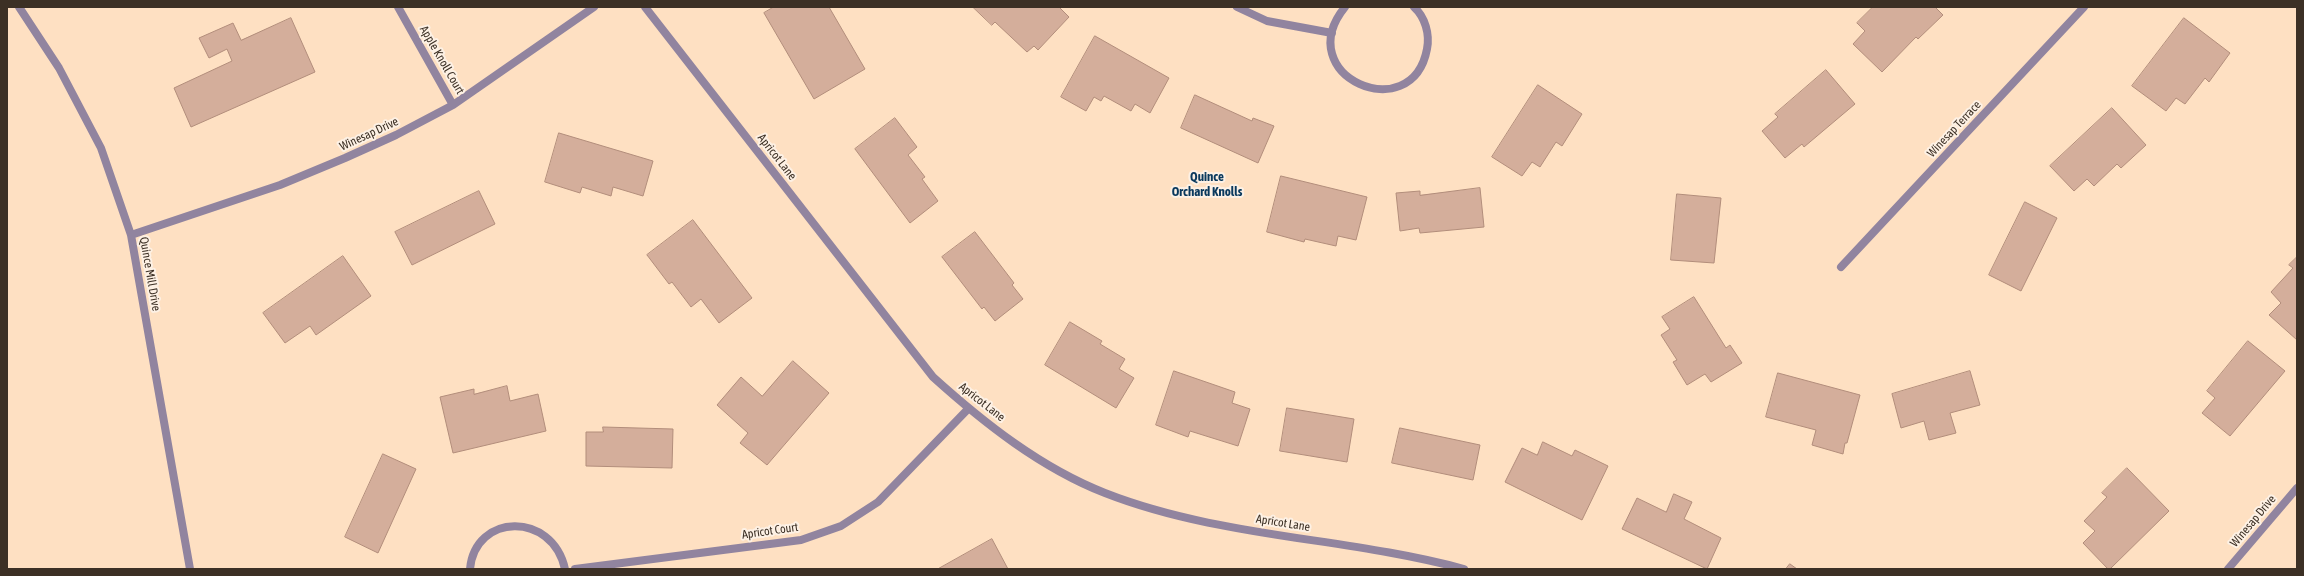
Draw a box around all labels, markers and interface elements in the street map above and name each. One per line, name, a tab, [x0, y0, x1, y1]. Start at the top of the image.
street label: Apple Knoll Court	[417, 23, 467, 97]
street label: Winesap Terrace	[1924, 98, 1984, 160]
street label: Winesap Drive	[337, 114, 401, 154]
street label: Apricot Lane	[755, 131, 799, 183]
district label: Quince Orchard Knolls	[1172, 169, 1242, 200]
street label: Quince Mill Drive	[136, 236, 164, 312]
street label: Apricot Lane	[956, 380, 1008, 424]
street label: Winesap Drive	[2227, 492, 2279, 550]
street label: Apricot Lane	[1255, 512, 1311, 534]
street label: Apricot Court	[741, 520, 799, 542]

